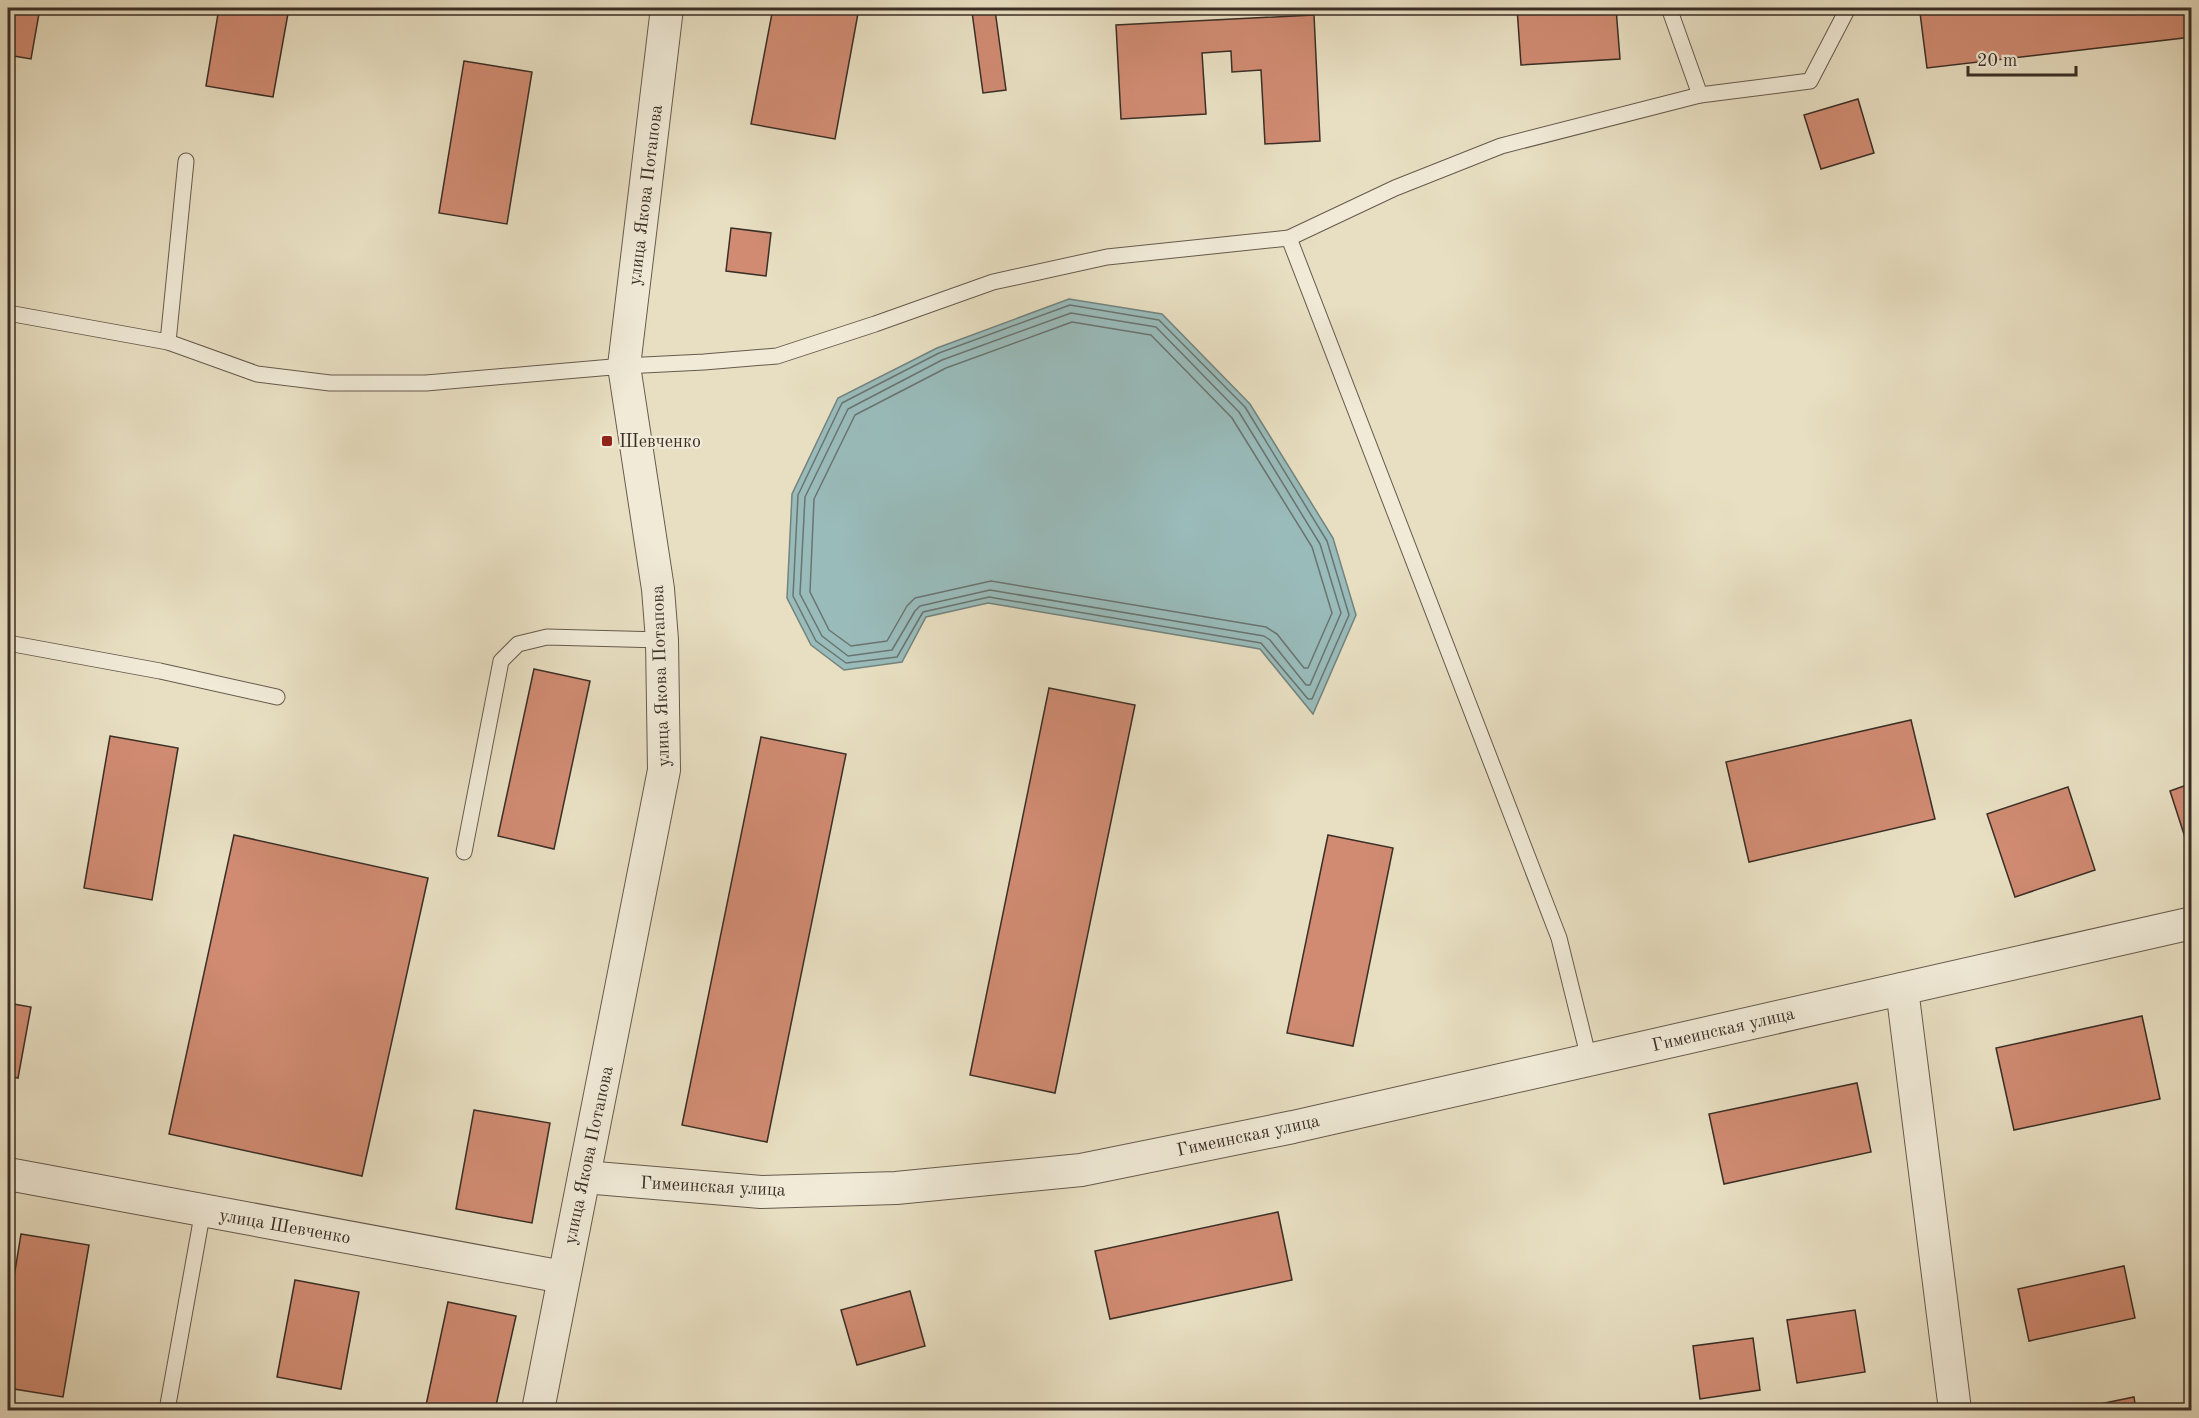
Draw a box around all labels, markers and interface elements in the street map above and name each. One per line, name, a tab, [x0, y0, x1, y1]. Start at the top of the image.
scale bar	[1968, 39, 2076, 77]
text: 20 m	[1977, 52, 2017, 70]
street label: улица Якова Потапова	[626, 104, 666, 287]
place label: Шевченко	[619, 433, 701, 451]
marker: Шевченко	[600, 434, 614, 448]
street label: улица Якова Потапова	[649, 585, 673, 767]
street label: Гимеинская улица	[1650, 1005, 1796, 1055]
street label: улица Якова Потапова	[561, 1064, 617, 1246]
street label: Гимеинская улица	[1175, 1112, 1321, 1160]
street label: Гимеинская улица	[640, 1174, 786, 1200]
street label: улица Шевченко	[218, 1207, 352, 1247]

